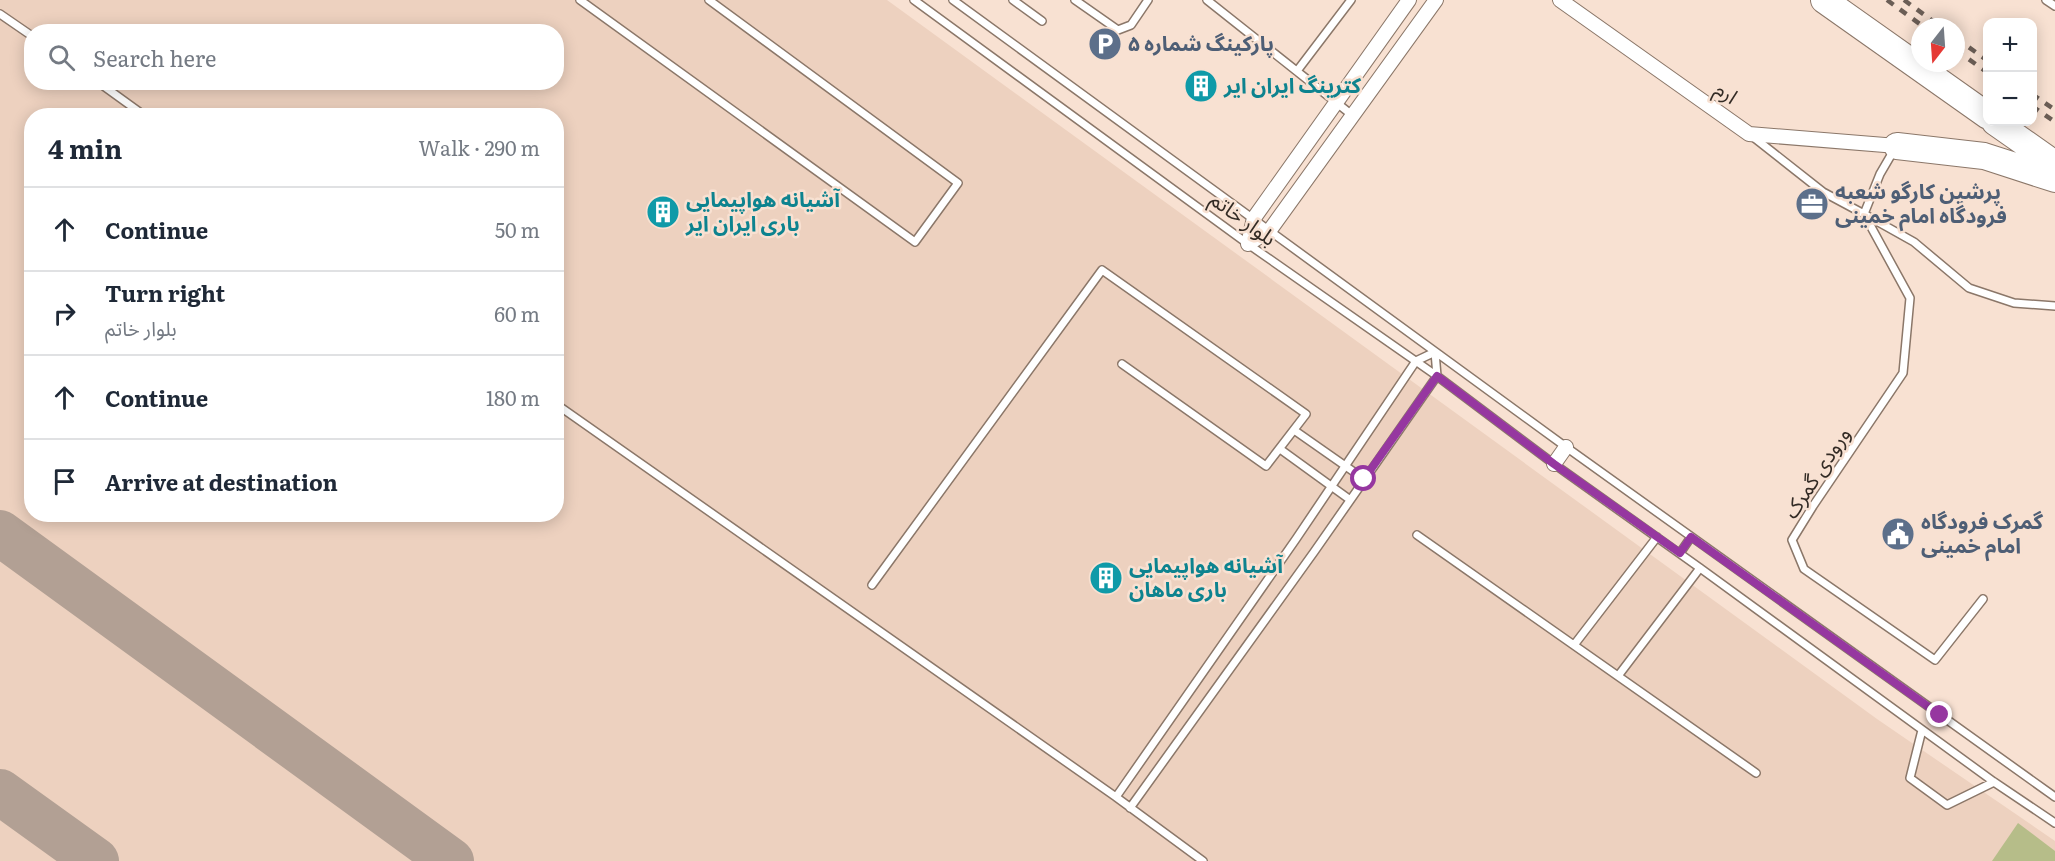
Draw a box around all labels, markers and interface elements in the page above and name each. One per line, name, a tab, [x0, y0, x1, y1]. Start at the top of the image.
north arrow	[1911, 18, 1965, 72]
map controls	[1983, 18, 2037, 126]
button: +	[1983, 18, 2037, 72]
search box	[24, 24, 564, 90]
parking icon: پارکینگ شماره ۵	[1087, 26, 1123, 62]
place label: پارکینگ شماره ۵	[1128, 26, 1274, 58]
icon: search	[45, 41, 78, 74]
text: Search here	[93, 41, 216, 74]
building icon: کترینگ ایران ایر	[1183, 68, 1219, 104]
place label: کترینگ ایران ایر	[1223, 68, 1362, 99]
street label: ارم	[1708, 72, 1745, 112]
button: −	[1983, 72, 2037, 126]
text: 4 min	[48, 128, 122, 167]
text: Walk · 290 m	[419, 132, 540, 162]
place label: پرشین کارگو شعبه فرودگاه امام خمینی	[1835, 174, 2007, 232]
place label: آشیانه هواپیمایی باری ایران ایر	[685, 182, 841, 237]
street label: بلوار خاتم	[1204, 182, 1284, 253]
office icon: پرشین کارگو شعبه فرودگاه امام خمینی	[1794, 186, 1830, 222]
building icon: آشیانه هواپیمایی باری ایران ایر	[645, 194, 681, 230]
icon: ahead	[48, 213, 81, 246]
text: Continue	[105, 213, 208, 246]
text: 50 m	[495, 214, 540, 244]
text: Turn right	[105, 276, 225, 309]
icon: right	[48, 297, 81, 330]
text: 60 m	[494, 298, 540, 328]
text: بلوار خاتم	[105, 312, 177, 342]
icon: ahead	[48, 381, 81, 414]
text: Continue	[105, 381, 208, 414]
text: 180 m	[486, 382, 540, 412]
street label: ورودی گمرک	[1774, 420, 1856, 523]
icon: arrive	[48, 465, 81, 498]
text: Arrive at destination	[105, 465, 338, 498]
route start	[1350, 465, 1376, 491]
place label: گمرک فرودگاه امام خمینی	[1921, 504, 2043, 562]
public building icon: گمرک فرودگاه امام خمینی	[1880, 516, 1916, 552]
place label: آشیانه هواپیمایی باری ماهان	[1129, 548, 1284, 603]
building icon: آشیانه هواپیمایی باری ماهان	[1088, 560, 1124, 596]
route end	[1926, 701, 1952, 727]

